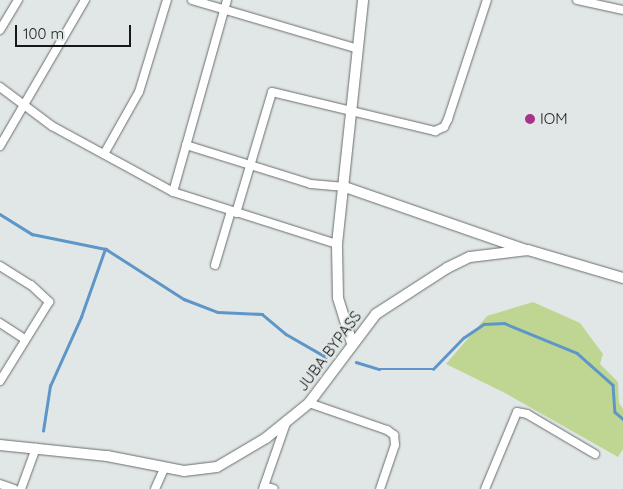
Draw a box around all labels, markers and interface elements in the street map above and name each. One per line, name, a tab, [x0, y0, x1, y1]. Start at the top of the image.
scale bar	[18, 15, 134, 47]
text: 100 m	[23, 24, 64, 43]
place label: IOM	[540, 110, 568, 128]
marker: IOM	[524, 113, 536, 125]
street label: JUBA BYPASS	[293, 307, 365, 395]

